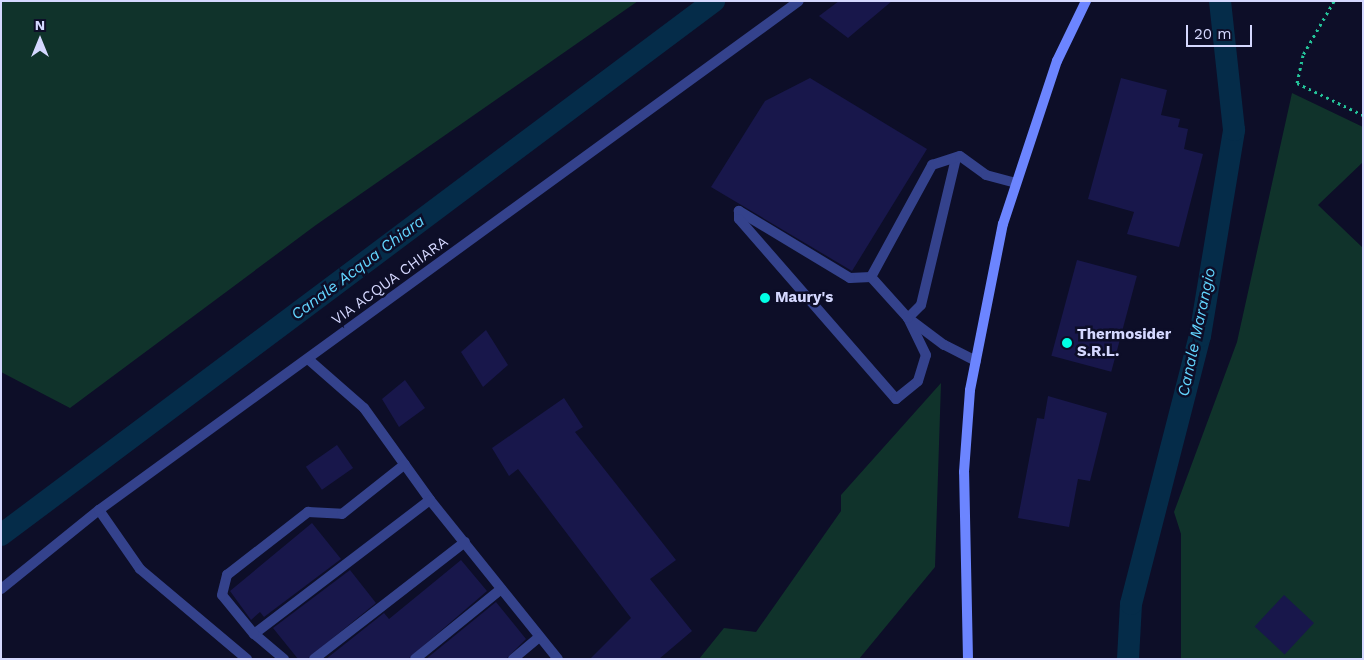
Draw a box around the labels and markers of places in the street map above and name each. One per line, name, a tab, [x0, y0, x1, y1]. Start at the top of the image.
place label: Maury's	[775, 289, 833, 307]
marker: Maury's	[759, 292, 771, 304]
place label: Thermosider S.R.L.	[1077, 325, 1171, 360]
marker: Thermosider S.R.L.	[1061, 337, 1073, 349]

